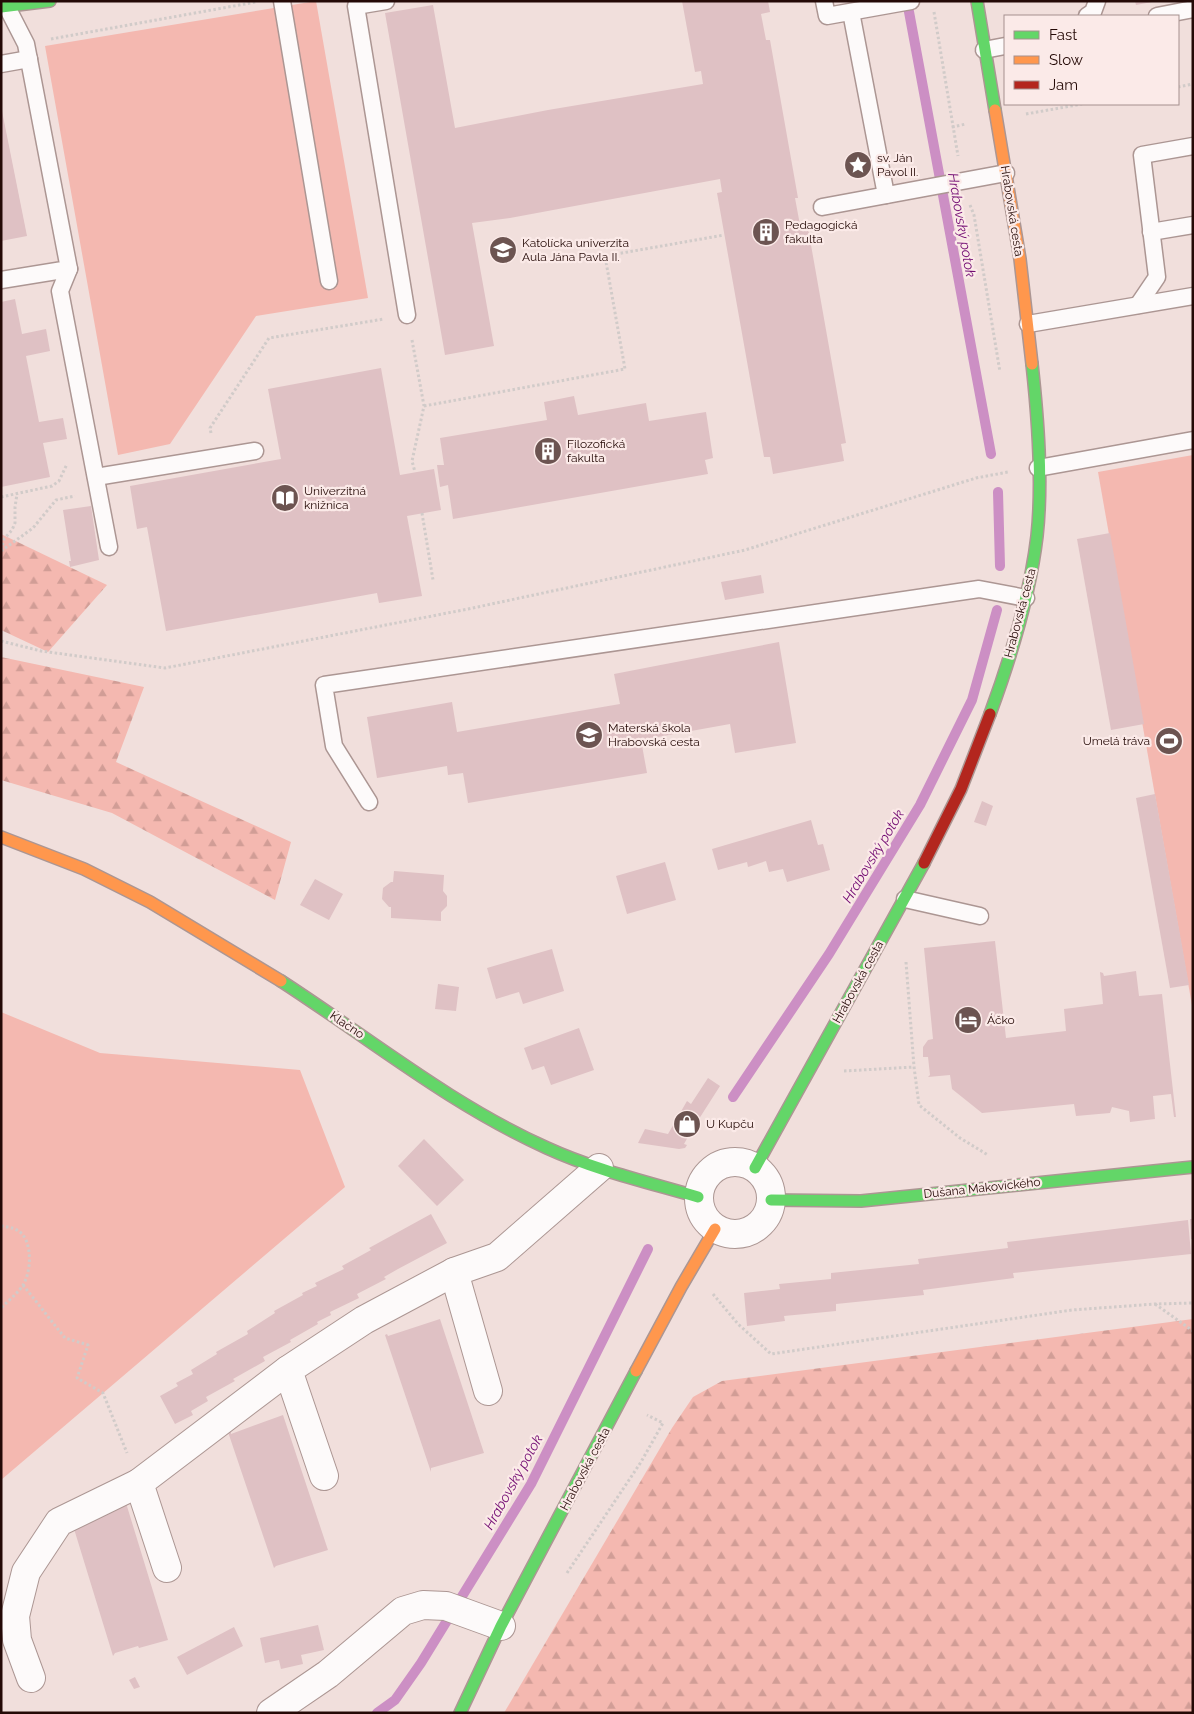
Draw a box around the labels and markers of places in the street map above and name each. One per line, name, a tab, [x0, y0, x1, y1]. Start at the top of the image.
place icon: sv. Ján Pavol II.	[843, 150, 873, 180]
place label: sv. Ján Pavol II.	[877, 151, 918, 179]
building icon: Pedagogická fakulta	[751, 217, 781, 247]
place label: Pedagogická fakulta	[785, 218, 857, 246]
school or university icon: Katolícka univerzita Aula Jána Pavla II.	[488, 235, 518, 265]
place label: Katolícka univerzita Aula Jána Pavla II.	[522, 236, 629, 264]
building icon: Filozofická fakulta	[533, 436, 563, 466]
place label: Filozofická fakulta	[567, 437, 625, 465]
library icon: Univerzitná knižnica	[270, 483, 300, 513]
place label: Univerzitná knižnica	[304, 484, 366, 512]
school or university icon: Materská škola Hrabovská cesta	[574, 720, 604, 750]
place label: Materská škola Hrabovská cesta	[608, 721, 700, 749]
sports icon: Umelá tráva	[1154, 726, 1184, 756]
place label: Umelá tráva	[1083, 734, 1150, 748]
hotel icon: Áčko	[953, 1005, 983, 1035]
place label: Áčko	[987, 1013, 1015, 1027]
shop icon: U Kupču	[672, 1109, 702, 1139]
place label: U Kupču	[706, 1117, 754, 1131]

